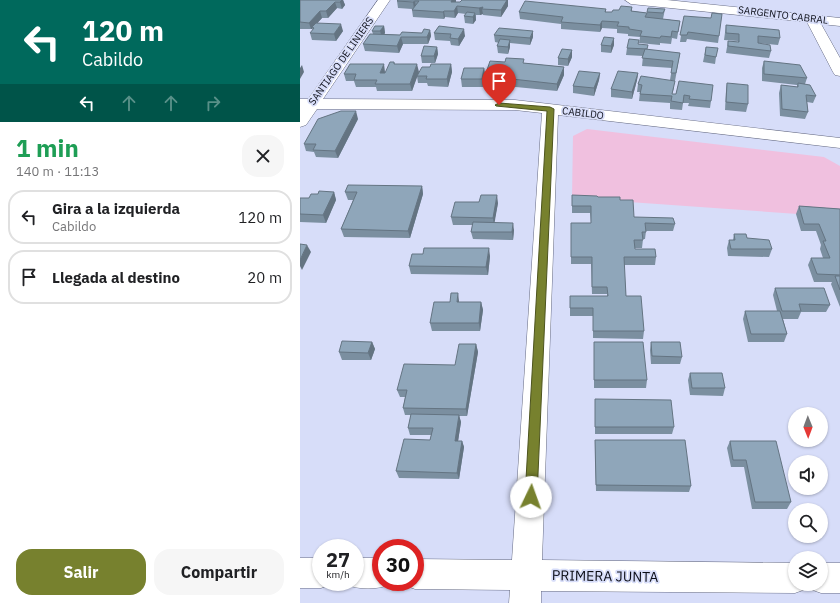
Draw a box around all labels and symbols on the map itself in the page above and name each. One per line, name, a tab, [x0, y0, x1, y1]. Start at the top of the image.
street label: SARGENTO CABRAL	[737, 3, 829, 27]
street label: SANTIAGO DE LINIERS	[306, 14, 376, 108]
pin	[482, 64, 516, 105]
street label: CABILDO	[561, 104, 605, 122]
north arrow	[788, 407, 828, 447]
position arrow	[510, 476, 552, 518]
speed limit sign: 30	[372, 539, 424, 591]
street label: PRIMERA JUNTA	[552, 566, 658, 586]

